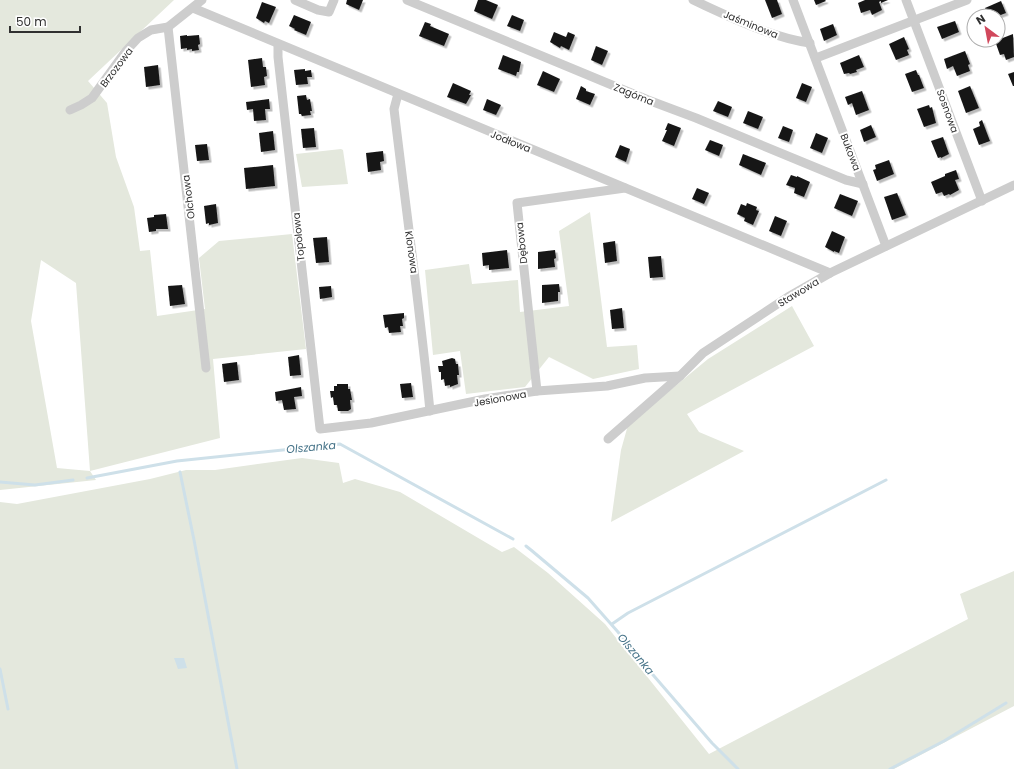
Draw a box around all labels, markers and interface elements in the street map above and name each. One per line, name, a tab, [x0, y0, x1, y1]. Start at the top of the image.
street label: Jaśminowa	[721, 7, 780, 42]
scale bar	[10, 8, 80, 34]
north arrow	[966, 8, 1006, 48]
text: N	[973, 11, 988, 28]
text: 50 m	[16, 13, 47, 30]
street label: Brzozowa	[96, 44, 136, 90]
street label: Zagórna	[611, 80, 656, 109]
street label: Sosnowa	[933, 87, 962, 135]
street label: Jodłowa	[488, 127, 533, 156]
street label: Bukowa	[837, 131, 865, 173]
street label: Olchowa	[178, 174, 199, 220]
street label: Topolowa	[288, 212, 309, 262]
street label: Dębowa	[512, 222, 531, 264]
street label: Klonowa	[401, 230, 422, 274]
street label: Stawowa	[775, 274, 822, 311]
street label: Jesionowa	[473, 386, 528, 411]
water label: Olszanka	[286, 437, 337, 457]
water label: Olszanka	[614, 630, 658, 679]

